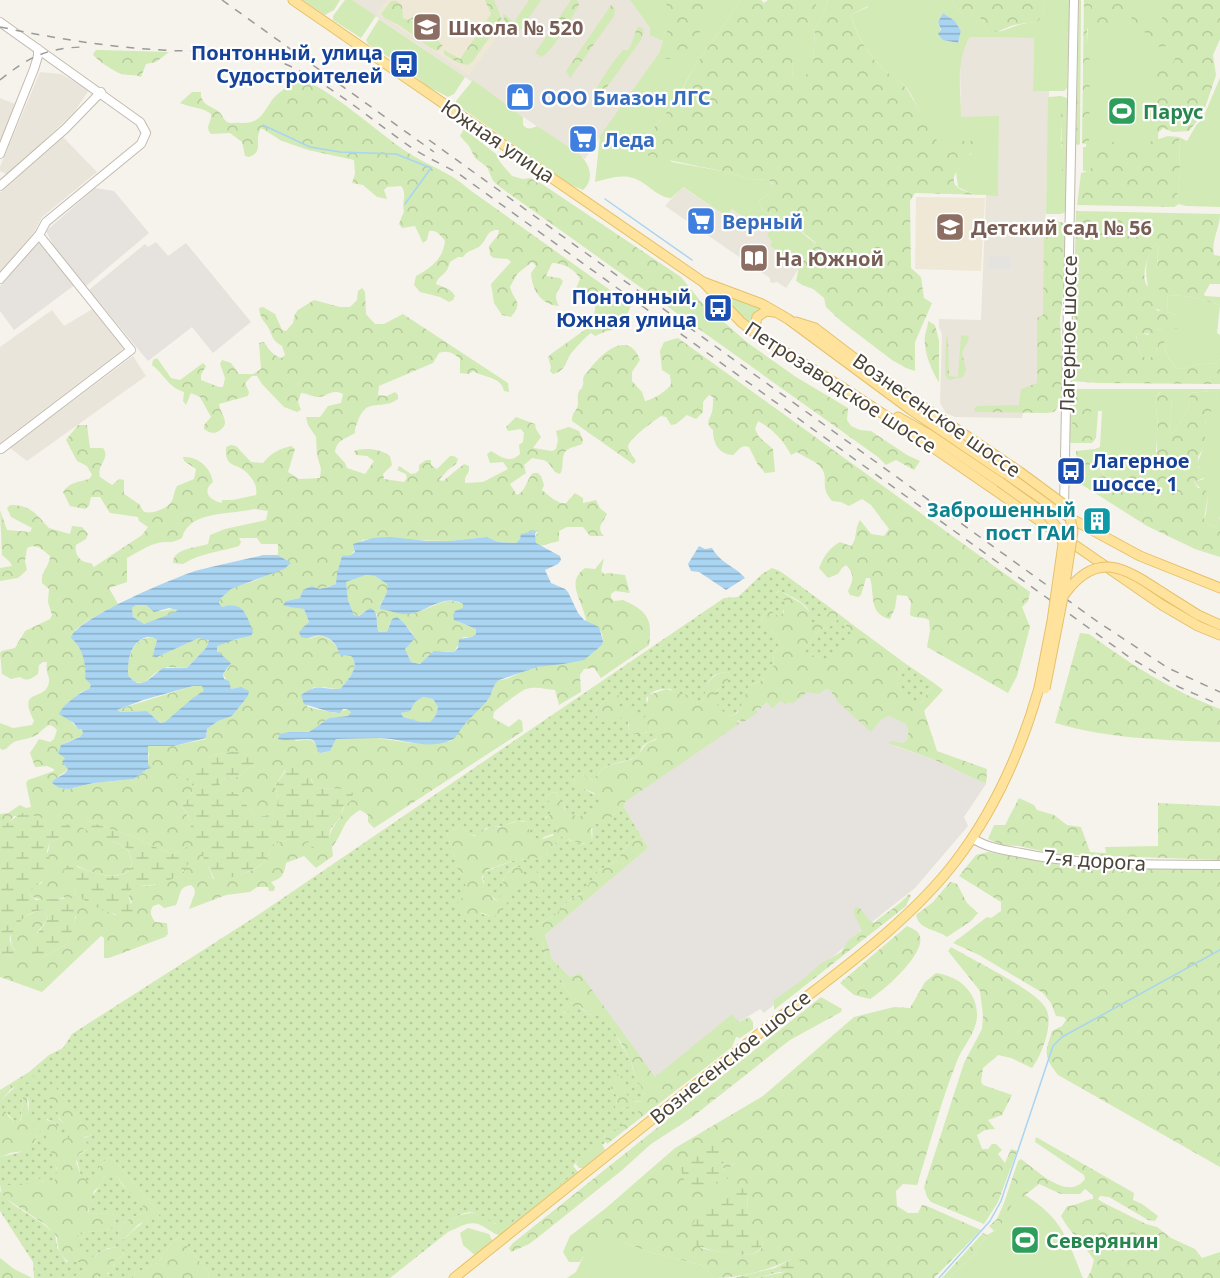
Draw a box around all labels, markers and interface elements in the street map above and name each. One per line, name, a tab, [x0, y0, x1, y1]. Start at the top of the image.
school or university icon: Школа № 520	[411, 11, 443, 43]
place label: Школа № 520	[448, 14, 583, 41]
place label: Понтонный, улица Судостроителей	[191, 39, 383, 89]
bus stop icon: Понтонный, улица Судостроителей	[388, 48, 420, 80]
shop icon: ООО Биазон ЛГС	[504, 81, 536, 113]
place label: ООО Биазон ЛГС	[541, 84, 711, 111]
street label: Южная улица	[436, 93, 560, 189]
sports icon: Парус	[1106, 95, 1138, 127]
place label: Парус	[1143, 98, 1204, 125]
supermarket icon: Леда	[567, 123, 599, 155]
place label: Леда	[604, 126, 655, 153]
supermarket icon: Верный	[685, 205, 717, 237]
place label: Верный	[722, 208, 803, 235]
school or university icon: Детский сад № 56	[934, 211, 966, 243]
place label: Детский сад № 56	[971, 214, 1152, 241]
library icon: На Южной	[738, 242, 770, 274]
place label: На Южной	[775, 245, 884, 272]
street label: Лагерное шоссе	[1053, 255, 1083, 413]
place label: Понтонный, Южная улица	[556, 283, 697, 333]
bus stop icon: Понтонный, Южная улица	[702, 292, 734, 324]
street label: Петрозаводское шоссе	[740, 315, 942, 459]
street label: Вознесенское шоссе	[848, 347, 1026, 483]
place label: Лагерное шоссе, 1	[1092, 447, 1189, 497]
bus stop icon: Лагерное шоссе, 1	[1055, 455, 1087, 487]
place label: Заброшенный пост ГАИ	[927, 496, 1076, 546]
building icon: Заброшенный пост ГАИ	[1081, 505, 1113, 537]
street label: 7-я дорога	[1043, 843, 1147, 877]
street label: Вознесенское шоссе	[644, 984, 816, 1130]
sports icon: Северянин	[1009, 1224, 1041, 1256]
place label: Северянин	[1046, 1227, 1159, 1254]

